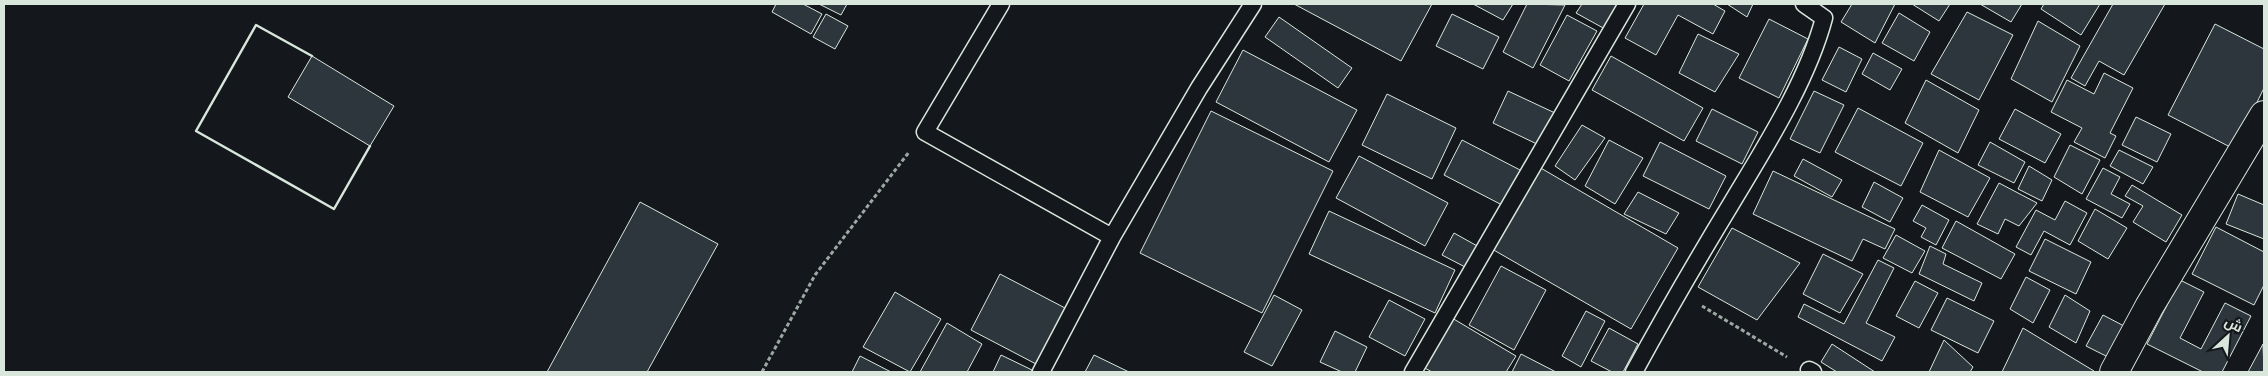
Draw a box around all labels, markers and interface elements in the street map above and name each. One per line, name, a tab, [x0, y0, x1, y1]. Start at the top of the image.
north arrow	[2203, 311, 2253, 361]
text: ش	[2222, 313, 2245, 336]

